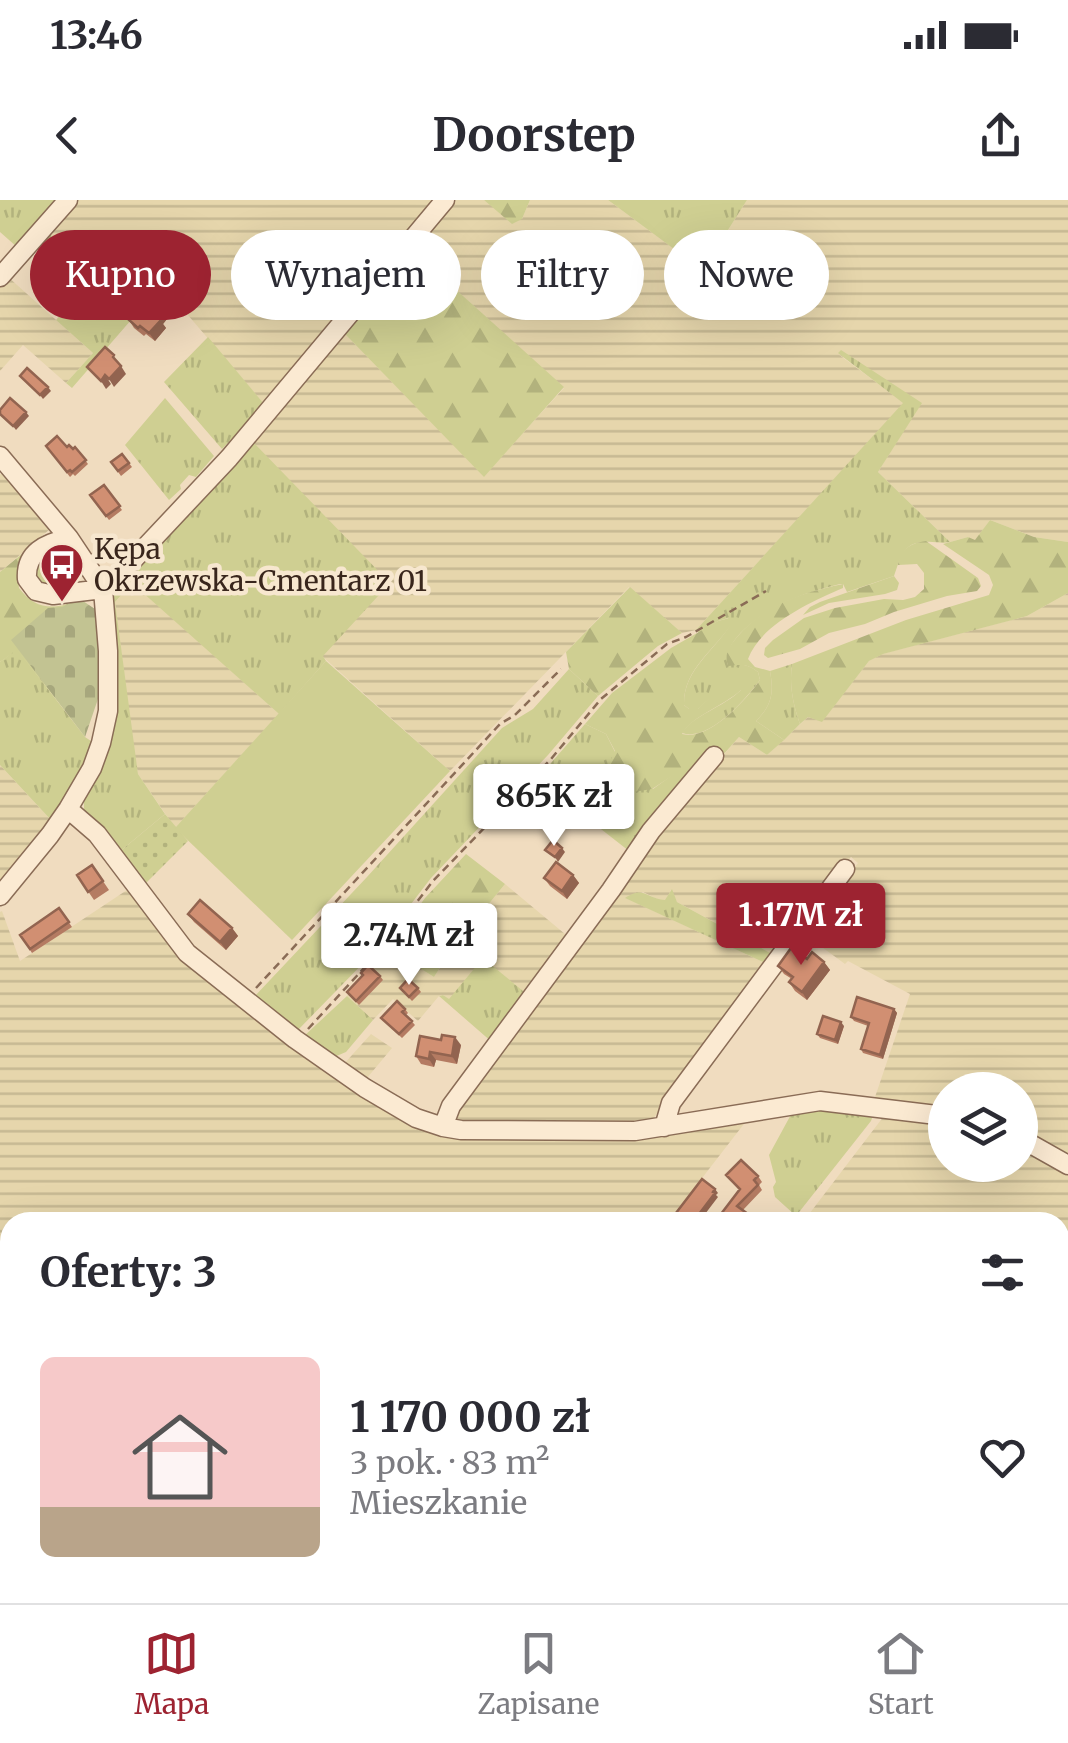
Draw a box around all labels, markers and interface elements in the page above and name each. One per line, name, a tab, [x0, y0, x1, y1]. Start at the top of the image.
text: 13:46	[50, 12, 143, 59]
text: Doorstep	[432, 107, 636, 163]
icon: back	[40, 108, 95, 163]
icon: share	[973, 108, 1028, 163]
chip: Kupno	[30, 230, 211, 320]
chip: Wynajem	[231, 230, 461, 320]
chip: Filtry	[481, 230, 644, 320]
chip: Nowe	[664, 230, 829, 320]
place label: Kępa Okrzewska-Cmentarz 01	[94, 531, 427, 599]
bus stop icon: Kępa Okrzewska-Cmentarz 01	[39, 542, 85, 603]
pin: 865K zł	[462, 764, 646, 849]
text: 865K zł	[495, 776, 613, 816]
pin: 1.17M zł	[698, 883, 904, 968]
text: 1.17M zł	[738, 895, 864, 935]
pin: 2.74M zł	[306, 903, 512, 988]
text: 2.74M zł	[343, 915, 475, 955]
map controls	[928, 1072, 1038, 1182]
button: layers	[928, 1072, 1038, 1182]
icon: filters	[975, 1245, 1030, 1300]
text: Oferty: 3	[40, 1246, 217, 1298]
text: 1 170 000 zł	[350, 1391, 591, 1443]
icon: home	[120, 1397, 240, 1517]
icon: heart	[975, 1430, 1030, 1485]
text: 3 pok. · 83 m²	[350, 1443, 549, 1483]
text: Mieszkanie	[350, 1483, 527, 1523]
tab: Mapa	[134, 1626, 209, 1722]
tab: Zapisane	[477, 1626, 599, 1722]
tab: Start	[868, 1626, 934, 1722]

